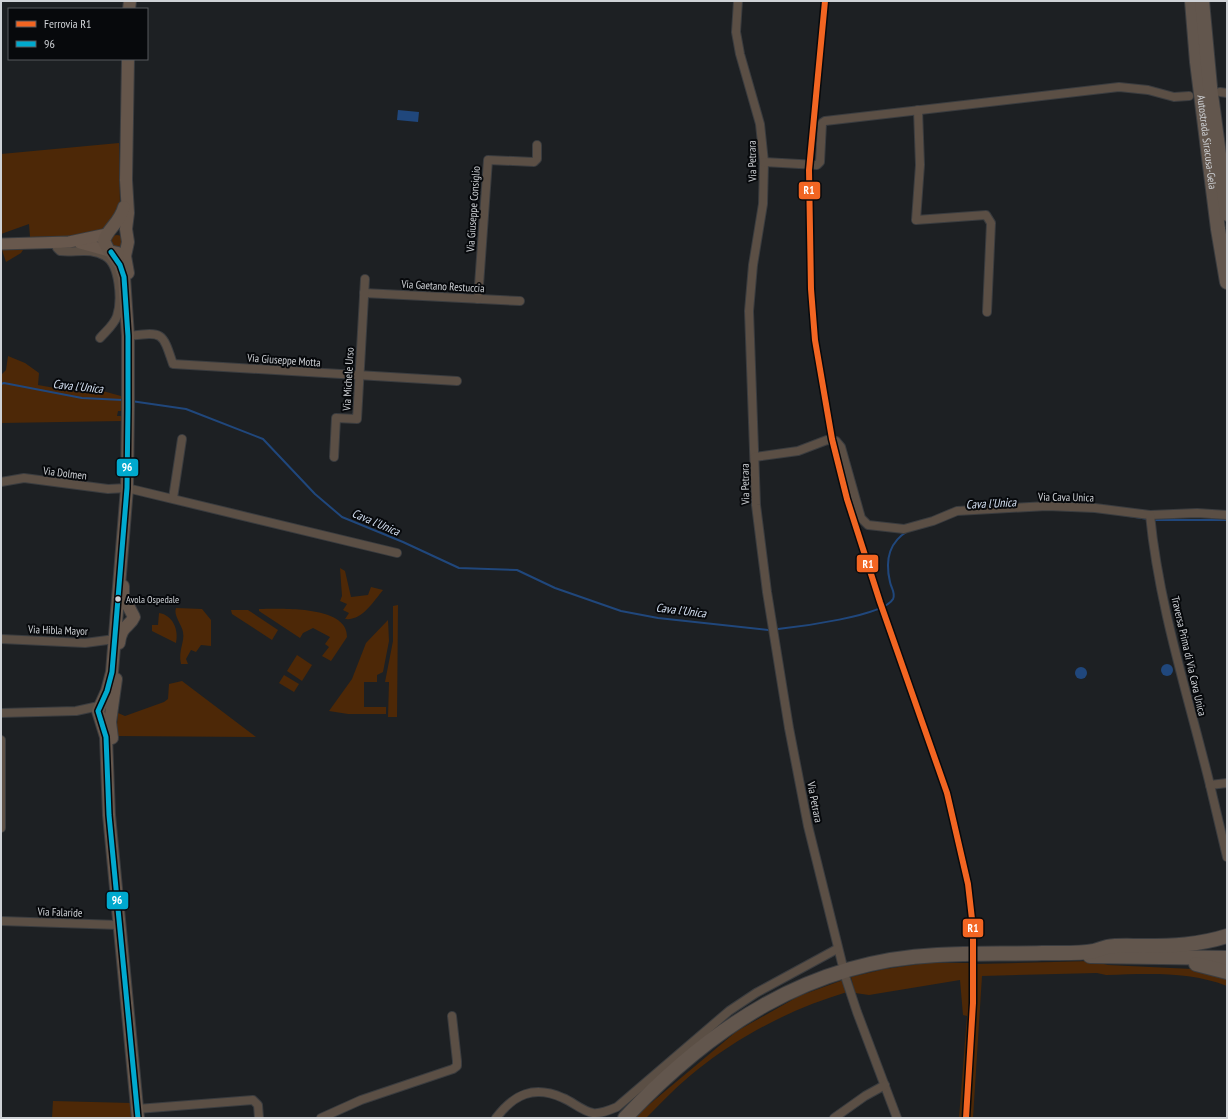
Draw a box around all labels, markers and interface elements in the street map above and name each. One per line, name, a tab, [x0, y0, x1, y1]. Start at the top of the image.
legend	[8, 8, 148, 60]
text: Ferrovia R1	[44, 16, 91, 31]
text: 96	[44, 36, 55, 51]
street label: Autostrada Siracusa-Gela	[1194, 94, 1220, 190]
street label: Via Petrara	[745, 140, 759, 183]
street label: Via Giuseppe Consiglio	[463, 165, 483, 254]
line badge: R1	[798, 181, 821, 200]
text: R1	[804, 183, 814, 197]
street label: Via Gaetano Restuccia	[400, 277, 485, 295]
street label: Via Michele Urso	[339, 347, 357, 412]
street label: Via Giuseppe Motta	[246, 350, 321, 370]
water label: Cava l'Unica	[52, 376, 105, 396]
line badge: 96	[116, 458, 139, 477]
text: 96	[122, 460, 132, 474]
street label: Via Dolmen	[41, 463, 88, 483]
street label: Via Petrara	[738, 463, 752, 506]
street label: Via Cava Unica	[1037, 489, 1094, 504]
water label: Cava l'Unica	[965, 494, 1018, 512]
water label: Cava l'Unica	[350, 505, 403, 539]
line badge: R1	[856, 554, 879, 573]
text: R1	[863, 557, 873, 571]
place label: Avola Ospedale	[126, 593, 179, 606]
marker: Avola Ospedale	[113, 594, 123, 604]
street label: Traversa Prima di Via Cava Unica	[1168, 595, 1210, 717]
water label: Cava l'Unica	[655, 599, 708, 621]
street label: Via Hibla Mayor	[27, 622, 88, 638]
street label: Via Petrara	[804, 779, 826, 824]
line badge: 96	[106, 891, 129, 910]
text: 96	[112, 893, 122, 907]
street label: Via Falaride	[36, 904, 83, 920]
line badge: R1	[962, 918, 984, 938]
text: R1	[968, 921, 978, 935]

